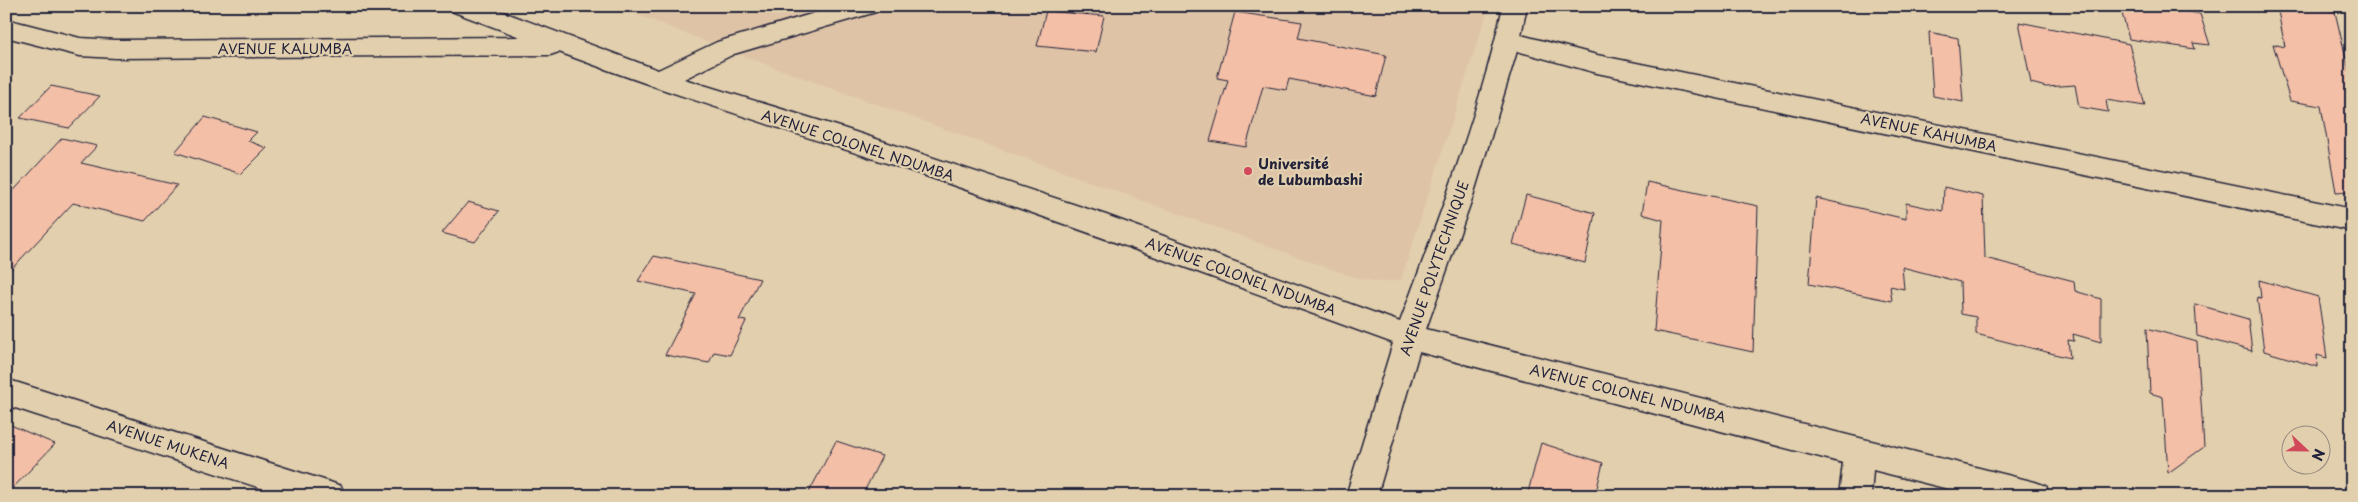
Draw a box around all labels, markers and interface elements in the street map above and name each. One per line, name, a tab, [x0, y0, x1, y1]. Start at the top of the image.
street label: AVENUE KALUMBA	[218, 38, 353, 59]
street label: AVENUE COLONEL NDUMBA	[759, 104, 957, 186]
street label: AVENUE KAHUMBA	[1859, 107, 1999, 157]
place label: Université de Lubumbashi	[1258, 153, 1363, 190]
marker: Université de Lubumbashi	[1242, 165, 1254, 177]
street label: AVENUE POLYTECHNIQUE	[1394, 177, 1474, 358]
street label: AVENUE COLONEL NDUMBA	[1143, 232, 1340, 320]
street label: AVENUE COLONEL NDUMBA	[1528, 358, 1729, 428]
street label: AVENUE MUKENA	[104, 414, 232, 474]
north arrow	[2280, 424, 2330, 474]
text: N	[2307, 446, 2330, 464]

